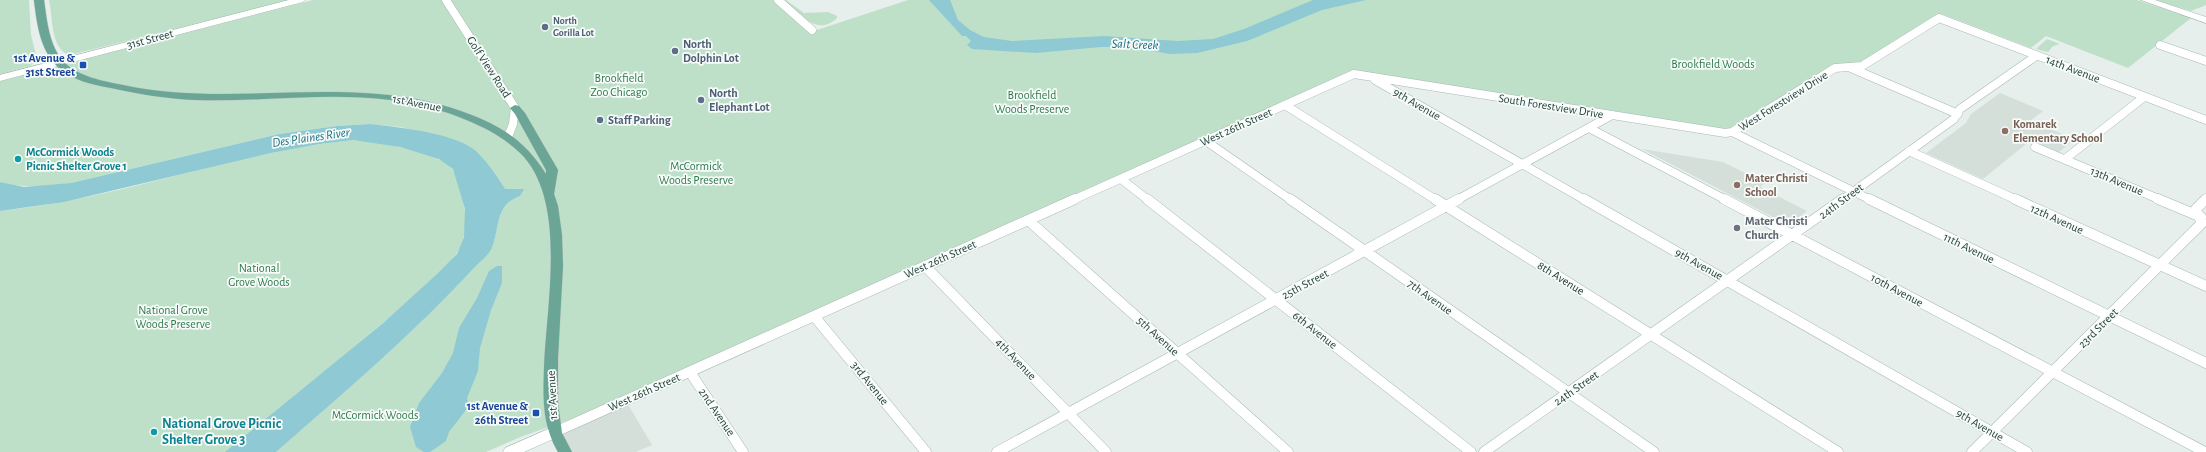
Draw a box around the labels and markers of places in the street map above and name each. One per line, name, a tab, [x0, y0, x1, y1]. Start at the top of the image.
place label: North Gorilla Lot	[553, 16, 595, 38]
marker: North Gorilla Lot	[540, 22, 550, 32]
place label: North Dolphin Lot	[683, 38, 739, 64]
marker: North Dolphin Lot	[670, 46, 680, 56]
place label: 1st Avenue & 31st Street	[14, 52, 75, 78]
marker: 1st Avenue & 31st Street	[78, 60, 88, 70]
place label: North Elephant Lot	[709, 87, 770, 113]
marker: North Elephant Lot	[696, 95, 706, 105]
place label: Staff Parking	[608, 114, 672, 126]
marker: Staff Parking	[595, 115, 605, 125]
place label: Komarek Elementary School	[2013, 118, 2103, 145]
marker: Komarek Elementary School	[2000, 126, 2010, 136]
place label: McCormick Woods Picnic Shelter Grove 1	[26, 146, 127, 172]
marker: McCormick Woods Picnic Shelter Grove 1	[13, 154, 23, 164]
place label: Mater Christi School	[1745, 172, 1808, 198]
marker: Mater Christi School	[1732, 180, 1742, 190]
place label: Mater Christi Church	[1745, 215, 1808, 241]
marker: Mater Christi Church	[1732, 223, 1742, 233]
place label: 1st Avenue & 26th Street	[467, 400, 528, 426]
marker: 1st Avenue & 26th Street	[531, 408, 541, 418]
place label: National Grove Picnic Shelter Grove 3	[162, 417, 282, 447]
marker: National Grove Picnic Shelter Grove 3	[149, 427, 159, 437]

